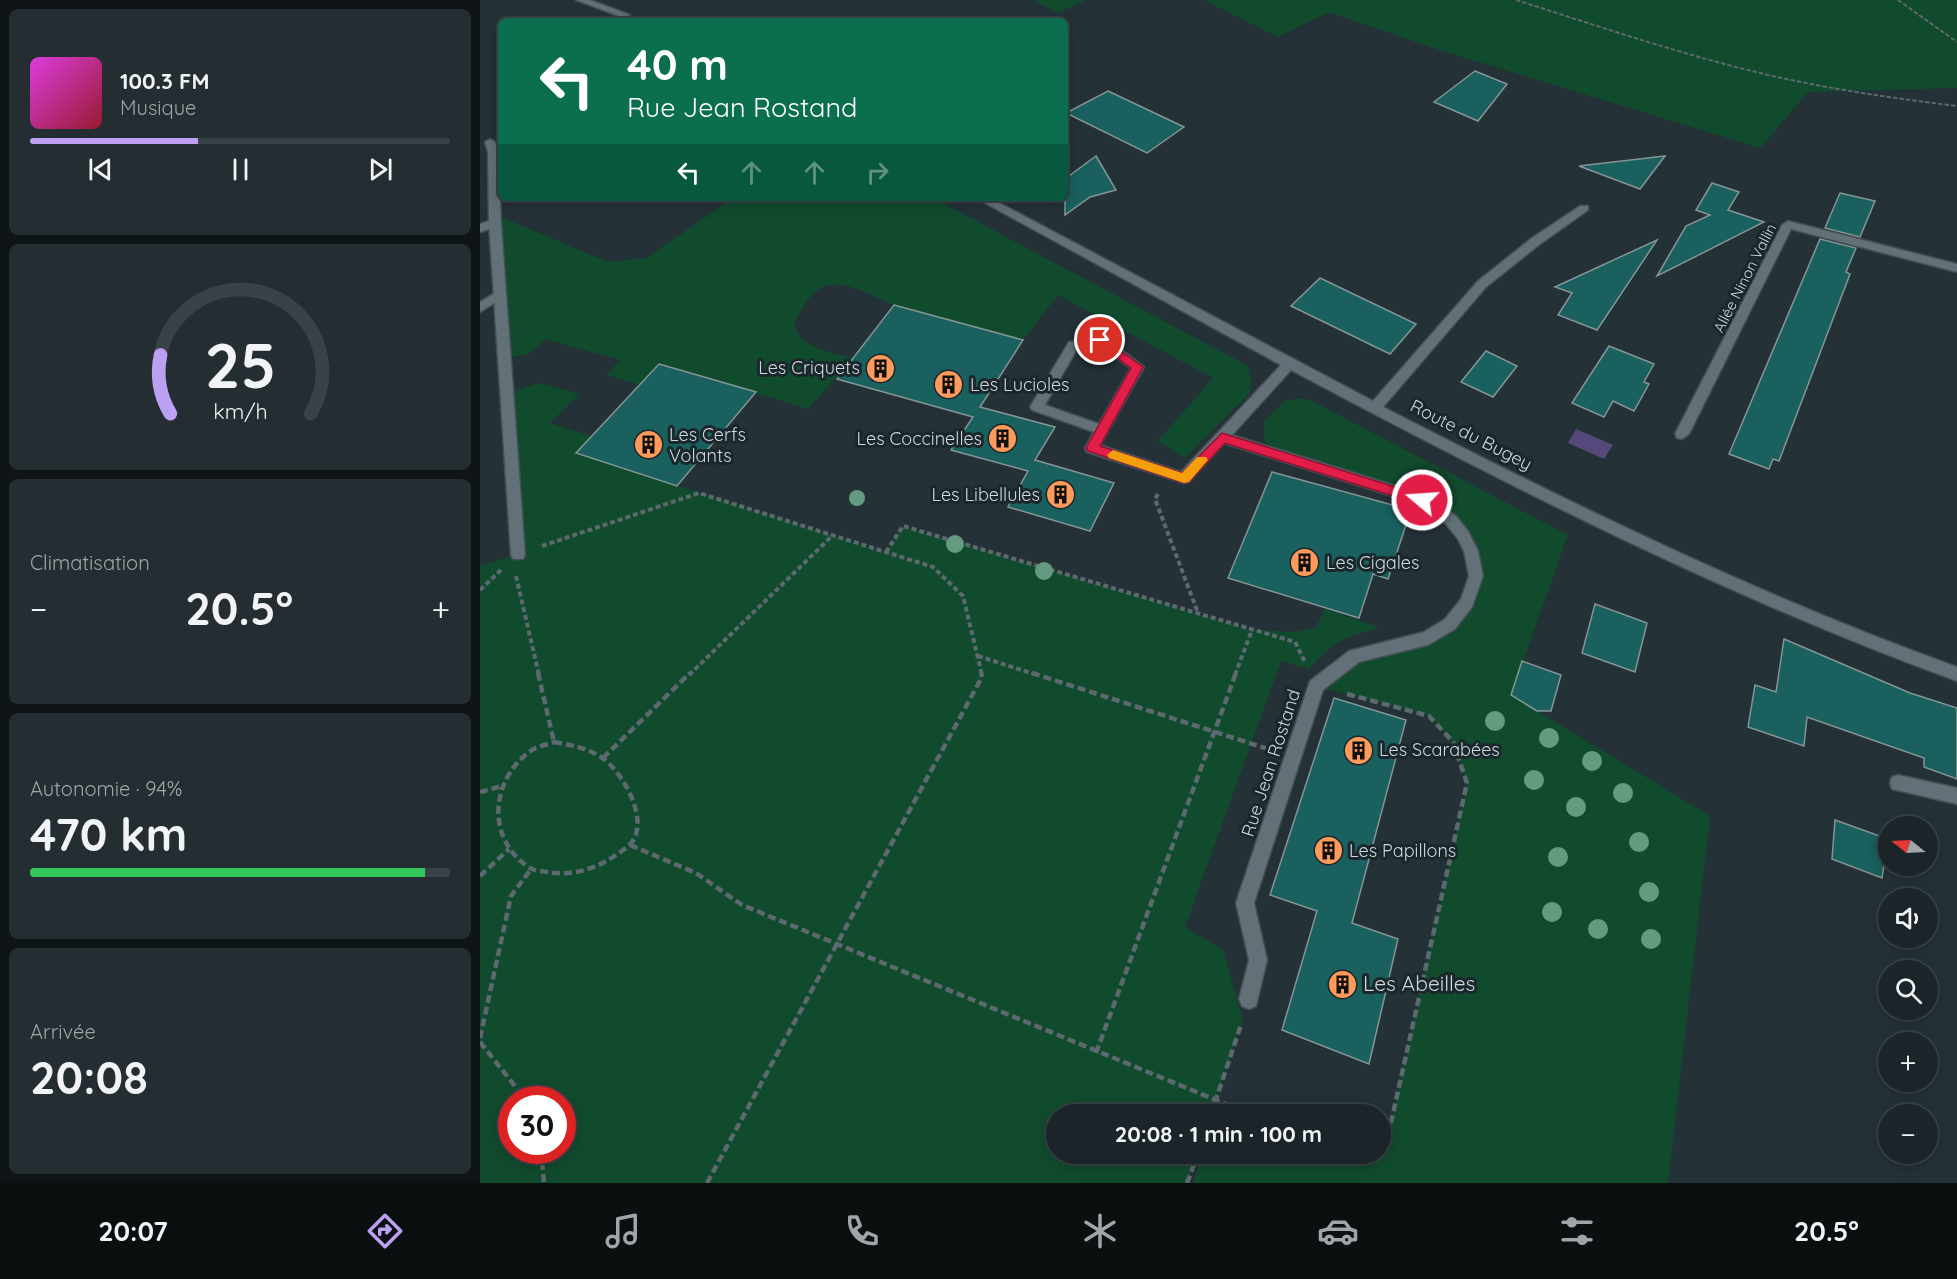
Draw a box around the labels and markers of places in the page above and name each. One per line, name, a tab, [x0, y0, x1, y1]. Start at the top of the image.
pin	[1074, 314, 1125, 365]
building icon: Les Criquets	[865, 352, 897, 384]
place label: Les Criquets	[758, 356, 860, 379]
building icon: Les Lucioles	[933, 369, 965, 401]
place label: Les Lucioles	[970, 373, 1070, 396]
place label: Les Cerfs Volants	[669, 423, 746, 467]
building icon: Les Coccinelles	[987, 423, 1019, 455]
place label: Les Coccinelles	[856, 427, 982, 450]
building icon: Les Cerfs Volants	[632, 429, 664, 461]
building icon: Les Libellules	[1045, 479, 1077, 511]
place label: Les Libellules	[931, 483, 1040, 506]
building icon: Les Cigales	[1289, 547, 1321, 579]
place label: Les Cigales	[1326, 551, 1419, 574]
building icon: Les Scarabées	[1342, 734, 1374, 766]
place label: Les Scarabées	[1379, 738, 1500, 761]
building icon: Les Papillons	[1312, 835, 1344, 867]
place label: Les Papillons	[1349, 839, 1456, 862]
building icon: Les Abeilles	[1326, 968, 1358, 1000]
place label: Les Abeilles	[1363, 970, 1475, 996]

